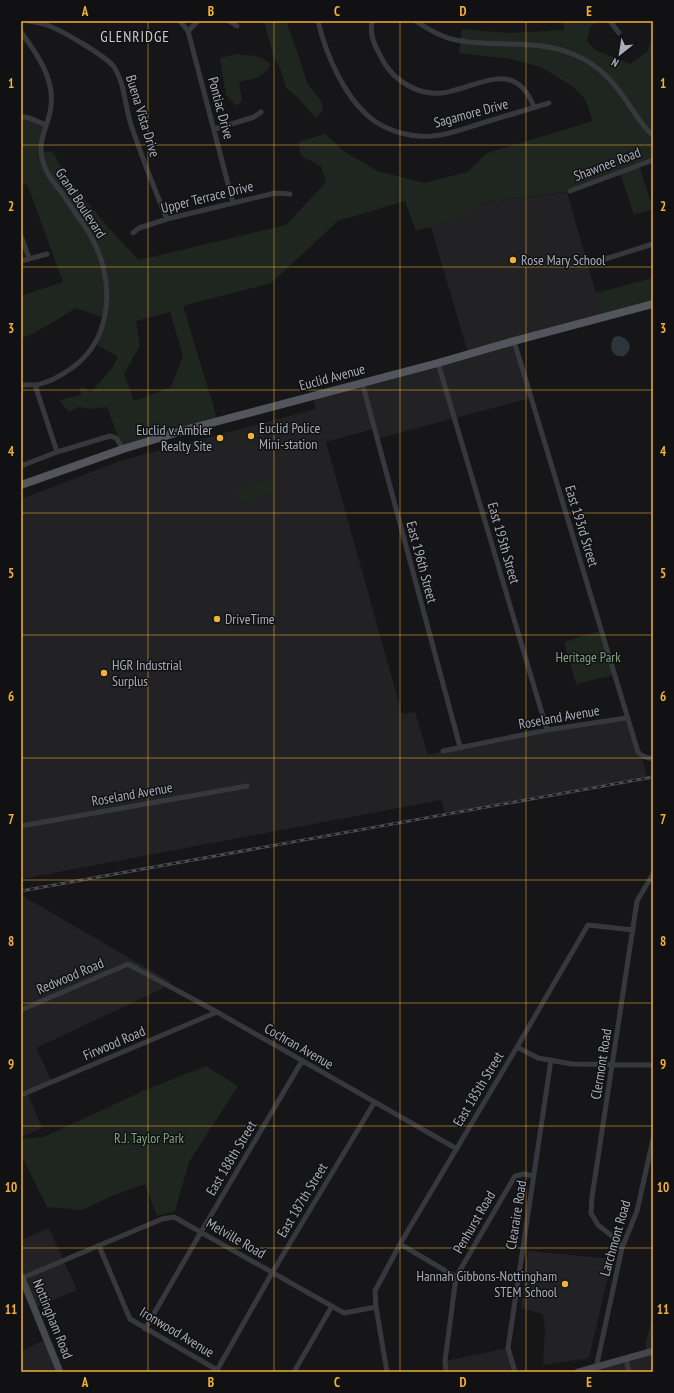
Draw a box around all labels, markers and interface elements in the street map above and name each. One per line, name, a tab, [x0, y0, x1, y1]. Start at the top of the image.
text: A	[81, 3, 89, 20]
text: B	[208, 3, 214, 20]
text: C	[334, 3, 340, 20]
text: D	[460, 3, 467, 20]
text: E	[586, 3, 592, 20]
district label: GLENRIDGE	[100, 27, 170, 46]
north arrow	[600, 34, 640, 74]
text: N	[609, 55, 621, 70]
street label: Buena Vista Drive	[122, 73, 164, 159]
text: 1	[8, 75, 14, 92]
street label: Pontiac Drive	[204, 75, 238, 141]
text: 1	[660, 75, 666, 92]
street label: Sagamore Drive	[432, 94, 510, 132]
street label: Shawnee Road	[571, 143, 643, 185]
street label: Grand Boulevard	[52, 165, 110, 241]
street label: Upper Terrace Drive	[159, 177, 255, 217]
text: 2	[8, 198, 14, 215]
text: 2	[660, 198, 666, 215]
place label: Rose Mary School	[521, 251, 606, 269]
marker: Rose Mary School	[508, 255, 518, 265]
text: 3	[8, 320, 14, 337]
text: 3	[660, 320, 666, 337]
street label: Euclid Avenue	[297, 360, 367, 394]
place label: Euclid Police Mini-station	[259, 419, 320, 453]
place label: Euclid v. Ambler Realty Site	[136, 421, 212, 455]
marker: Euclid Police Mini-station	[246, 431, 256, 441]
marker: Euclid v. Ambler Realty Site	[215, 433, 225, 443]
text: 4	[8, 443, 15, 460]
text: 4	[660, 443, 667, 460]
street label: East 193rd Street	[561, 483, 603, 569]
street label: East 195th Street	[484, 500, 524, 586]
street label: East 196th Street	[402, 519, 442, 605]
text: 5	[8, 565, 14, 582]
text: 5	[660, 565, 666, 582]
place label: DriveTime	[225, 610, 275, 628]
marker: DriveTime	[212, 614, 222, 624]
park label: Heritage Park	[555, 648, 621, 666]
place label: HGR Industrial Surplus	[112, 656, 183, 690]
marker: HGR Industrial Surplus	[99, 668, 109, 678]
text: 6	[8, 688, 14, 705]
text: 6	[660, 688, 666, 705]
street label: Roseland Avenue	[517, 701, 601, 733]
street label: Roseland Avenue	[90, 778, 174, 810]
text: 7	[8, 811, 14, 828]
text: 7	[660, 811, 666, 828]
text: 8	[8, 933, 14, 950]
text: 8	[660, 933, 666, 950]
street label: Redwood Road	[34, 954, 106, 998]
street label: Cochran Avenue	[261, 1019, 337, 1073]
street label: Firwood Road	[80, 1022, 148, 1064]
street label: Clermont Road	[587, 1027, 615, 1101]
street label: East 185th Street	[449, 1048, 507, 1130]
text: 9	[8, 1056, 14, 1073]
text: 9	[660, 1056, 666, 1073]
street label: East 188th Street	[202, 1117, 260, 1199]
park label: R.J. Taylor Park	[114, 1129, 184, 1147]
street label: East 187th Street	[273, 1159, 331, 1241]
text: 10	[5, 1179, 17, 1196]
street label: Clearaire Road	[502, 1179, 530, 1251]
text: 10	[657, 1179, 669, 1196]
street label: Penhurst Road	[449, 1187, 499, 1257]
street label: Larchmont Road	[596, 1198, 634, 1278]
street label: Melville Road	[203, 1214, 269, 1262]
place label: Hannah Gibbons-Nottingham STEM School	[416, 1267, 558, 1301]
street label: Nottingham Road	[29, 1277, 77, 1361]
marker: Hannah Gibbons-Nottingham STEM School	[560, 1279, 570, 1289]
text: 11	[5, 1301, 17, 1318]
text: 11	[657, 1301, 669, 1318]
street label: Ironwood Avenue	[137, 1303, 218, 1361]
text: A	[81, 1374, 89, 1391]
text: B	[208, 1374, 214, 1391]
text: C	[334, 1374, 340, 1391]
text: D	[460, 1374, 467, 1391]
text: E	[586, 1374, 592, 1391]

